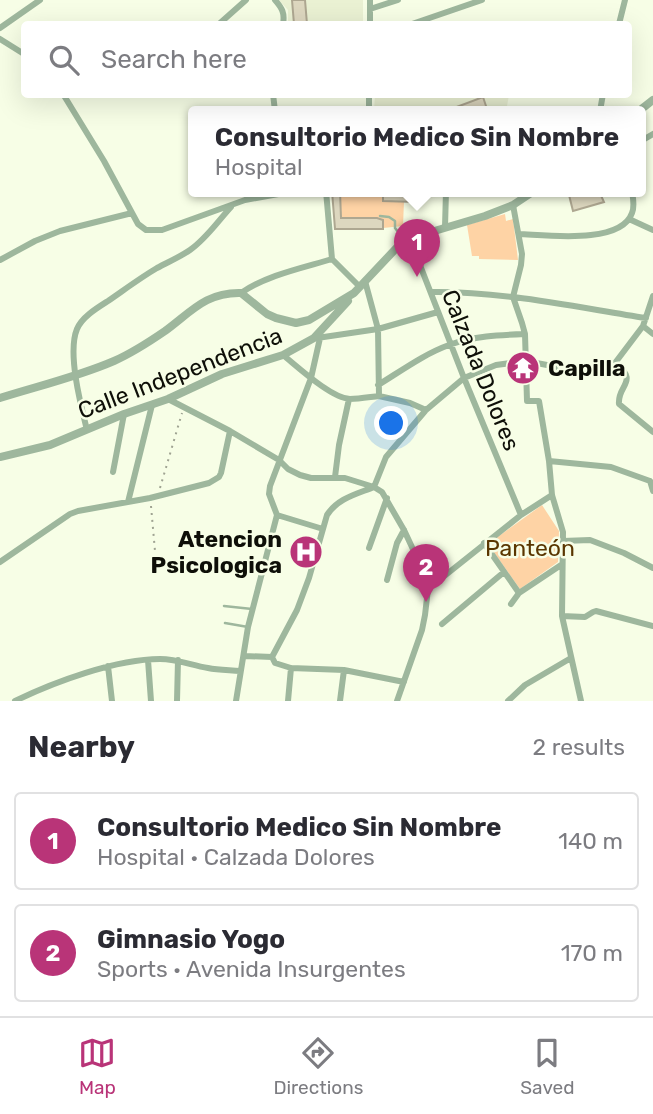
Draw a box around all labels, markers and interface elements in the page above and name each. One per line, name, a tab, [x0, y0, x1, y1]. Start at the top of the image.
search box	[21, 21, 632, 98]
icon: search	[45, 41, 83, 79]
text: Search here	[101, 44, 247, 75]
popup	[188, 106, 646, 197]
text: Consultorio Medico Sin Nombre	[215, 122, 619, 153]
text: Hospital	[215, 153, 303, 181]
pin: 1	[394, 219, 440, 277]
street label: Calzada Dolores	[436, 285, 526, 455]
street label: Calle Independencia	[74, 321, 286, 425]
temple icon: Capilla	[504, 349, 542, 387]
place label: Capilla	[548, 354, 626, 382]
your location	[374, 406, 408, 440]
place label: Atencion Psicologica	[151, 525, 282, 579]
hospital icon: Atencion Psicologica	[287, 533, 325, 571]
park label: Panteón	[485, 534, 575, 562]
pin: 2	[403, 544, 449, 602]
text: Nearby	[28, 729, 135, 765]
text: 2 results	[533, 733, 625, 761]
text: Consultorio Medico Sin Nombre	[97, 812, 501, 843]
text: 1	[47, 827, 59, 855]
text: 140 m	[558, 827, 623, 855]
text: Hospital · Calzada Dolores	[97, 843, 375, 871]
text: Gimnasio Yogo	[97, 924, 285, 955]
text: 2	[46, 939, 60, 967]
text: 170 m	[561, 939, 623, 967]
text: Sports · Avenida Insurgentes	[97, 955, 406, 983]
tab: Map	[78, 1034, 116, 1099]
tab: Directions	[273, 1034, 363, 1099]
tab: Saved	[520, 1034, 575, 1099]

